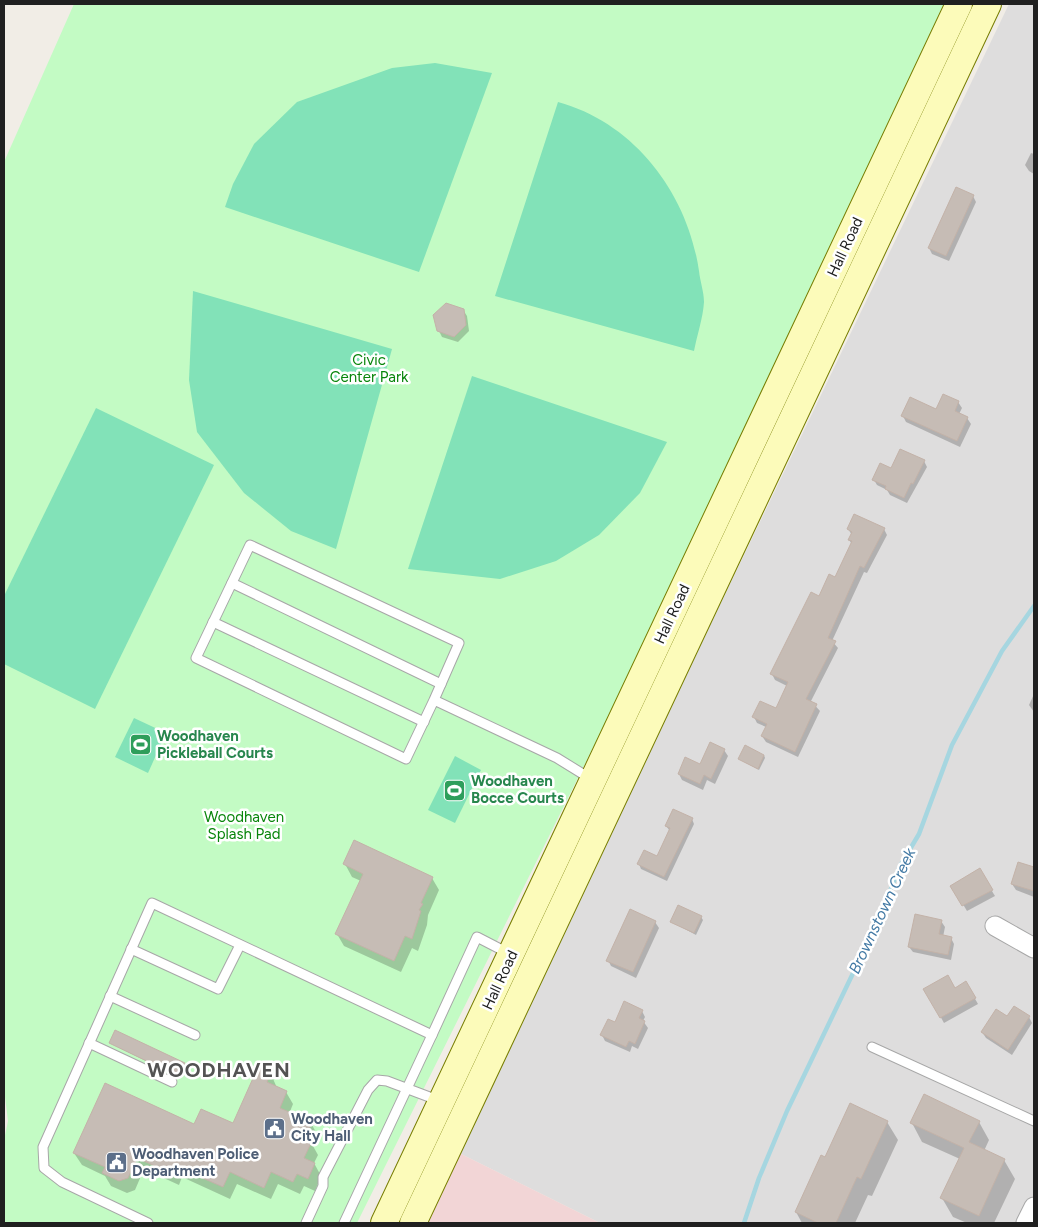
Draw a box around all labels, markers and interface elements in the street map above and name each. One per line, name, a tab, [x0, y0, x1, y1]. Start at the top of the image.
street label: Hall Road	[823, 214, 867, 280]
park label: Civic Center Park	[330, 351, 409, 386]
street label: Hall Road	[650, 581, 694, 647]
place label: Woodhaven Pickleball Courts	[157, 727, 273, 762]
sports icon: Woodhaven Pickleball Courts	[129, 733, 153, 757]
place label: Woodhaven Bocce Courts	[471, 772, 564, 807]
sports icon: Woodhaven Bocce Courts	[443, 778, 467, 802]
park label: Woodhaven Splash Pad	[204, 808, 284, 843]
water label: Brownstown Creek	[845, 844, 920, 977]
street label: Hall Road	[478, 947, 522, 1013]
district label: WOODHAVEN	[147, 1058, 291, 1082]
place label: Woodhaven City Hall	[291, 1110, 373, 1145]
public building icon: Woodhaven City Hall	[263, 1116, 287, 1140]
place label: Woodhaven Police Department	[132, 1145, 260, 1180]
public building icon: Woodhaven Police Department	[104, 1151, 128, 1175]

